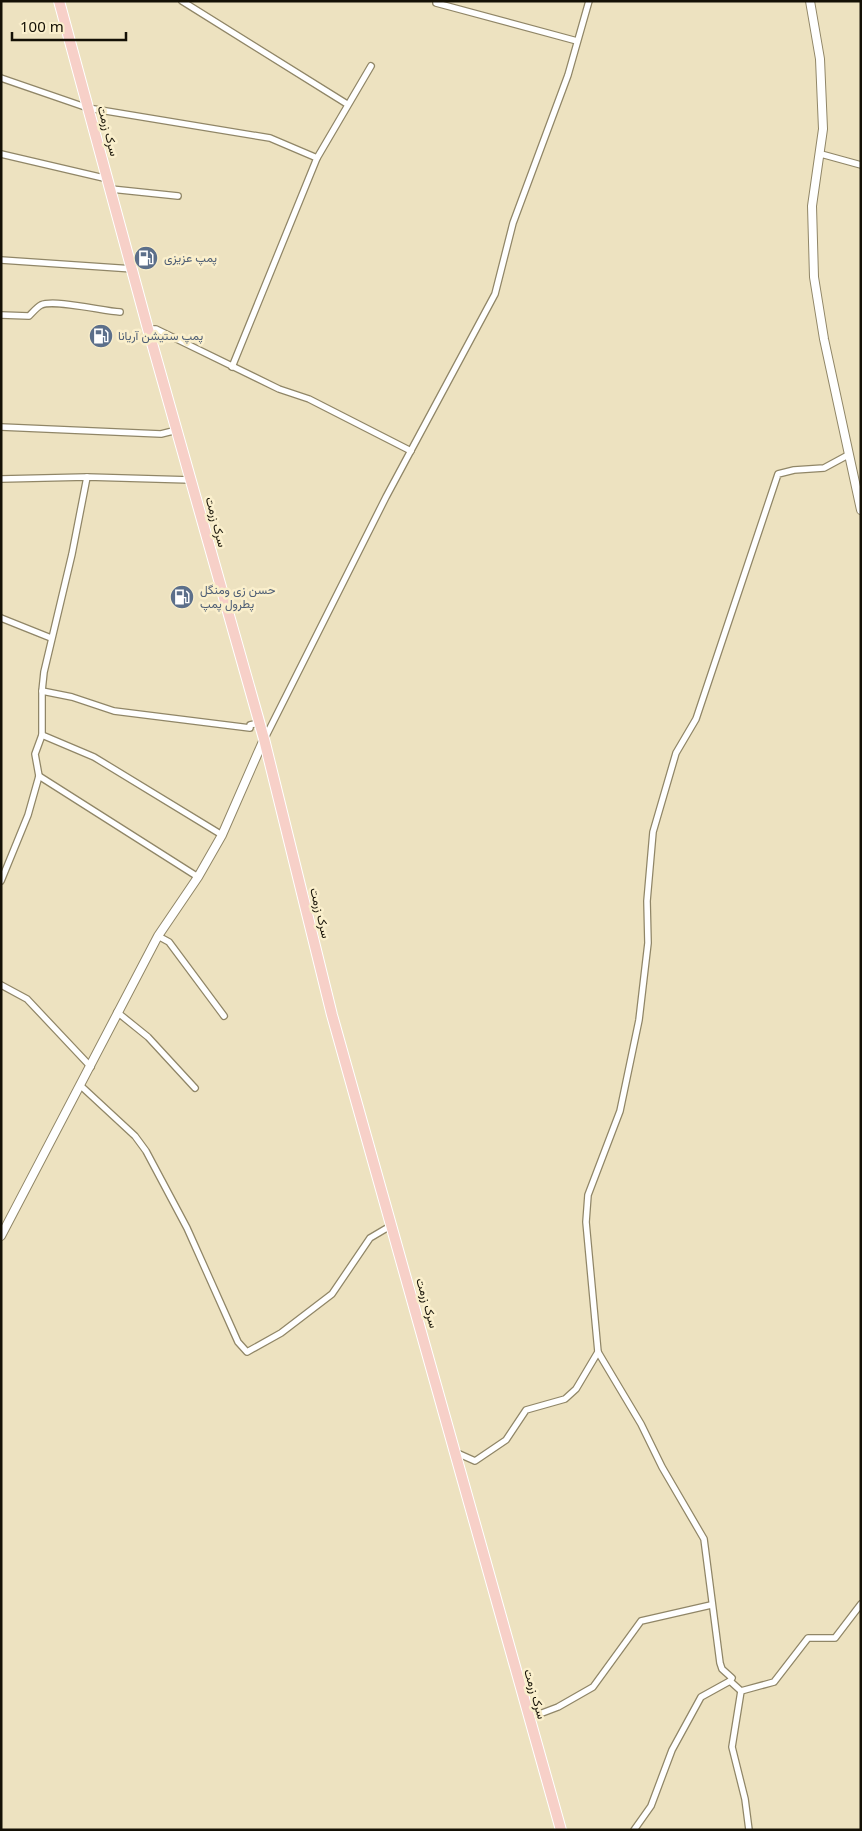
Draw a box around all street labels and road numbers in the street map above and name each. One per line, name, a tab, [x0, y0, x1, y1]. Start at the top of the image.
street label: سرک زرمت	[94, 104, 123, 158]
street label: سرک زرمت	[202, 495, 231, 549]
street label: سرک زرمت	[306, 886, 335, 940]
street label: سرک زرمت	[412, 1276, 443, 1330]
street label: سرک زرمت	[520, 1667, 551, 1721]

